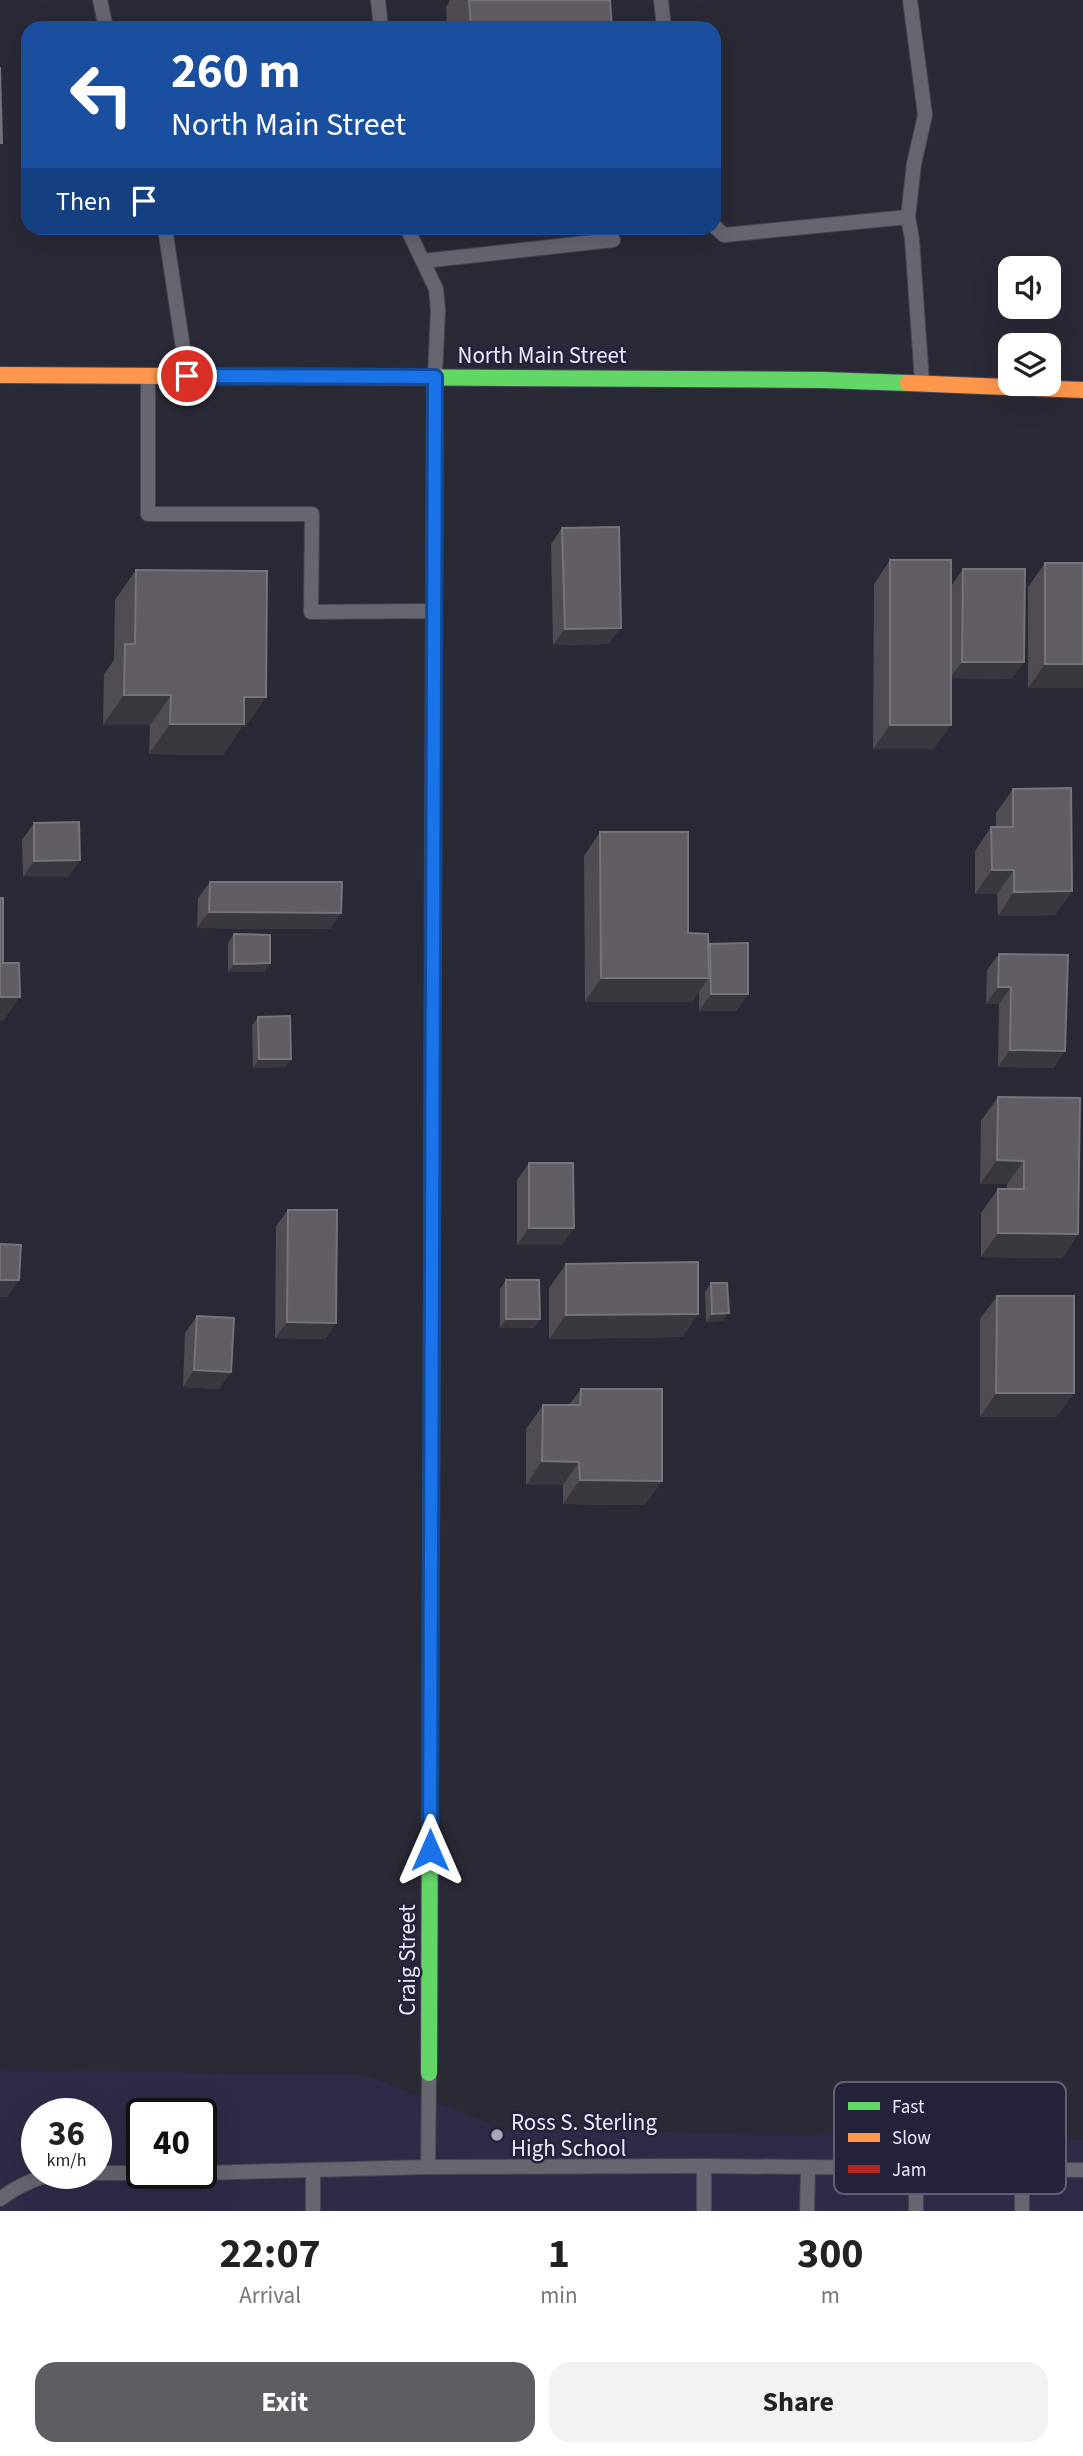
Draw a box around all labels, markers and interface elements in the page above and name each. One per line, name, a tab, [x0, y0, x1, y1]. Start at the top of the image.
text: 260 m	[171, 37, 300, 107]
icon: left	[56, 49, 147, 140]
text: North Main Street	[171, 102, 406, 148]
icon: arrive	[125, 182, 163, 220]
text: Then	[56, 183, 111, 220]
map controls	[998, 256, 1061, 396]
button: sound	[998, 256, 1061, 319]
button: layers	[998, 333, 1061, 396]
street label: North Main Street	[458, 339, 627, 372]
pin	[157, 346, 217, 406]
icon: arrive	[168, 357, 206, 395]
position arrow	[393, 1813, 467, 1887]
street label: Craig Street	[391, 1904, 424, 2016]
legend	[834, 2082, 1066, 2194]
text: Fast	[892, 2094, 925, 2121]
speed limit sign: 40	[126, 2098, 217, 2189]
place label: Ross S. Sterling High School	[511, 2106, 657, 2165]
text: 36	[48, 2109, 85, 2159]
text: Slow	[892, 2125, 931, 2152]
marker: Ross S. Sterling High School	[489, 2127, 505, 2143]
text: km/h	[47, 2148, 86, 2173]
text: Jam	[892, 2157, 926, 2184]
text: 22:07	[219, 2224, 321, 2284]
text: 1	[548, 2224, 570, 2284]
text: 300	[797, 2224, 864, 2284]
text: Arrival	[239, 2279, 301, 2312]
text: min	[540, 2279, 578, 2312]
text: m	[821, 2279, 840, 2312]
button: Exit	[35, 2362, 535, 2442]
button: Share	[549, 2362, 1048, 2442]

